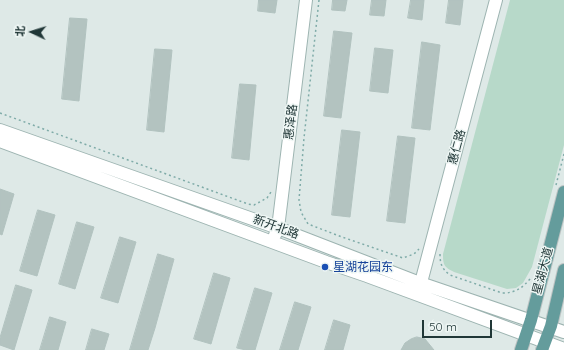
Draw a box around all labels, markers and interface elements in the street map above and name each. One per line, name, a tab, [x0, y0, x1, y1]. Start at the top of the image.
north arrow	[12, 12, 52, 52]
text: 北	[13, 25, 27, 37]
street label: 惠泽路	[282, 103, 300, 141]
street label: 惠仁路	[445, 128, 469, 166]
street label: 新开北路	[251, 212, 301, 242]
street label: 星湖大道	[530, 246, 556, 296]
place label: 星湖花园东	[333, 260, 393, 274]
marker: 星湖花园东	[320, 262, 330, 272]
scale bar	[424, 312, 494, 338]
text: 50 m	[429, 319, 457, 334]

